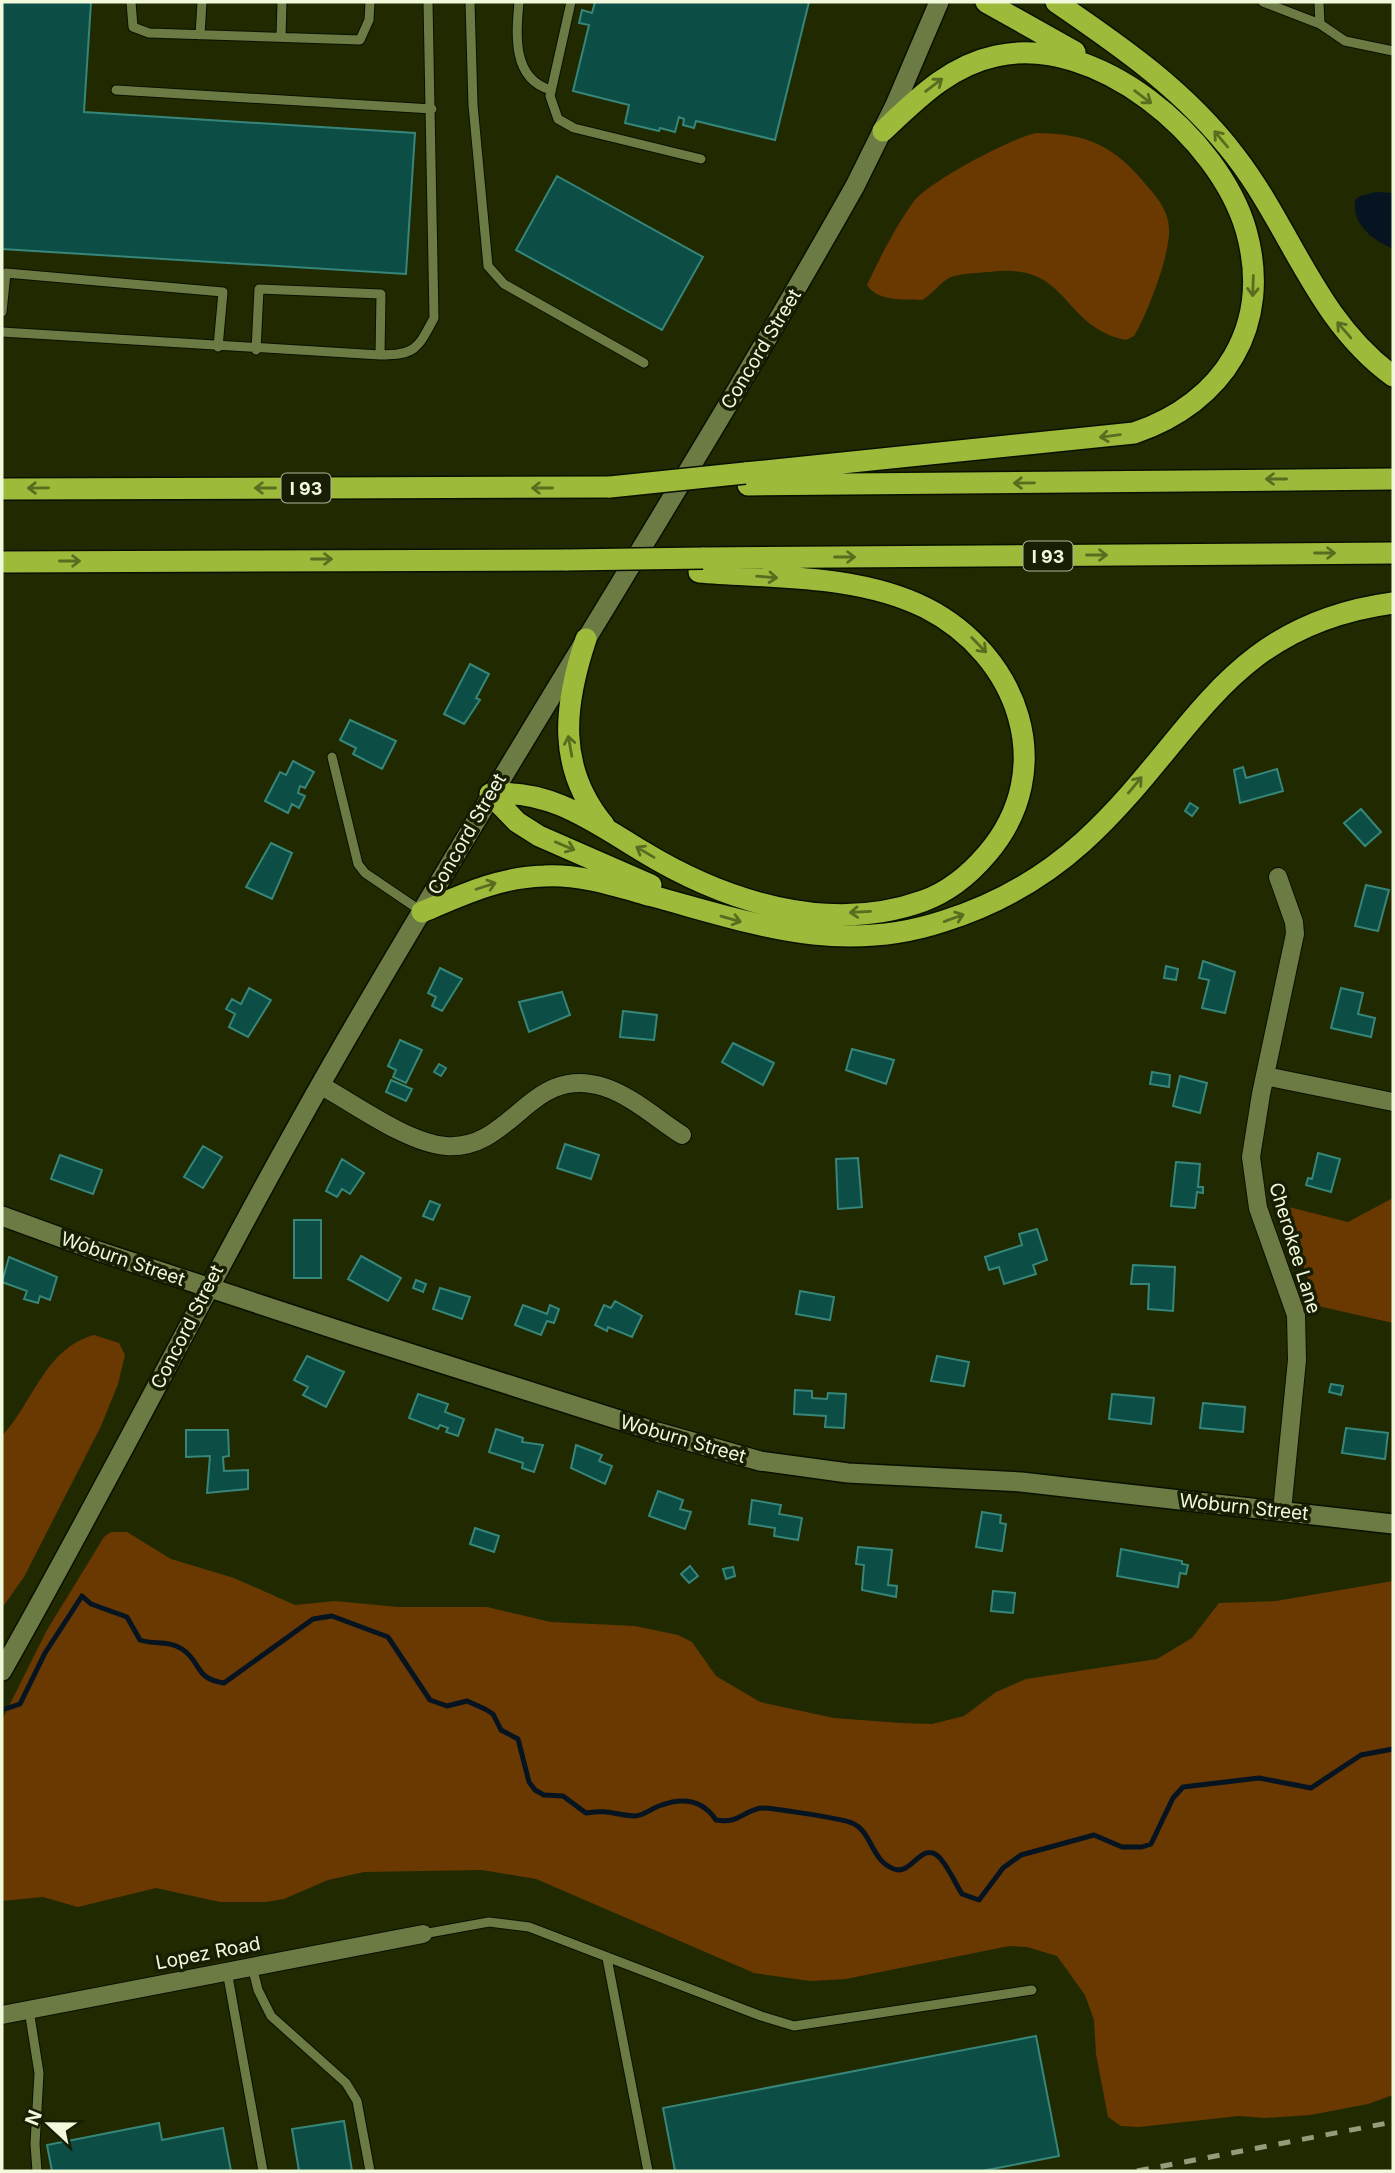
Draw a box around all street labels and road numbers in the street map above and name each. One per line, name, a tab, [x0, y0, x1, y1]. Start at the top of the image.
street label: Concord Street	[716, 285, 806, 413]
road number: I 93	[282, 474, 330, 502]
road number: I 93	[1024, 542, 1072, 570]
street label: Concord Street	[423, 769, 511, 899]
street label: Cherokee Lane	[1264, 1180, 1326, 1316]
street label: Woburn Street	[58, 1227, 188, 1291]
street label: Concord Street	[146, 1261, 228, 1393]
street label: Woburn Street	[618, 1410, 748, 1468]
street label: Woburn Street	[1178, 1489, 1310, 1525]
street label: Lopez Road	[154, 1932, 262, 1974]

